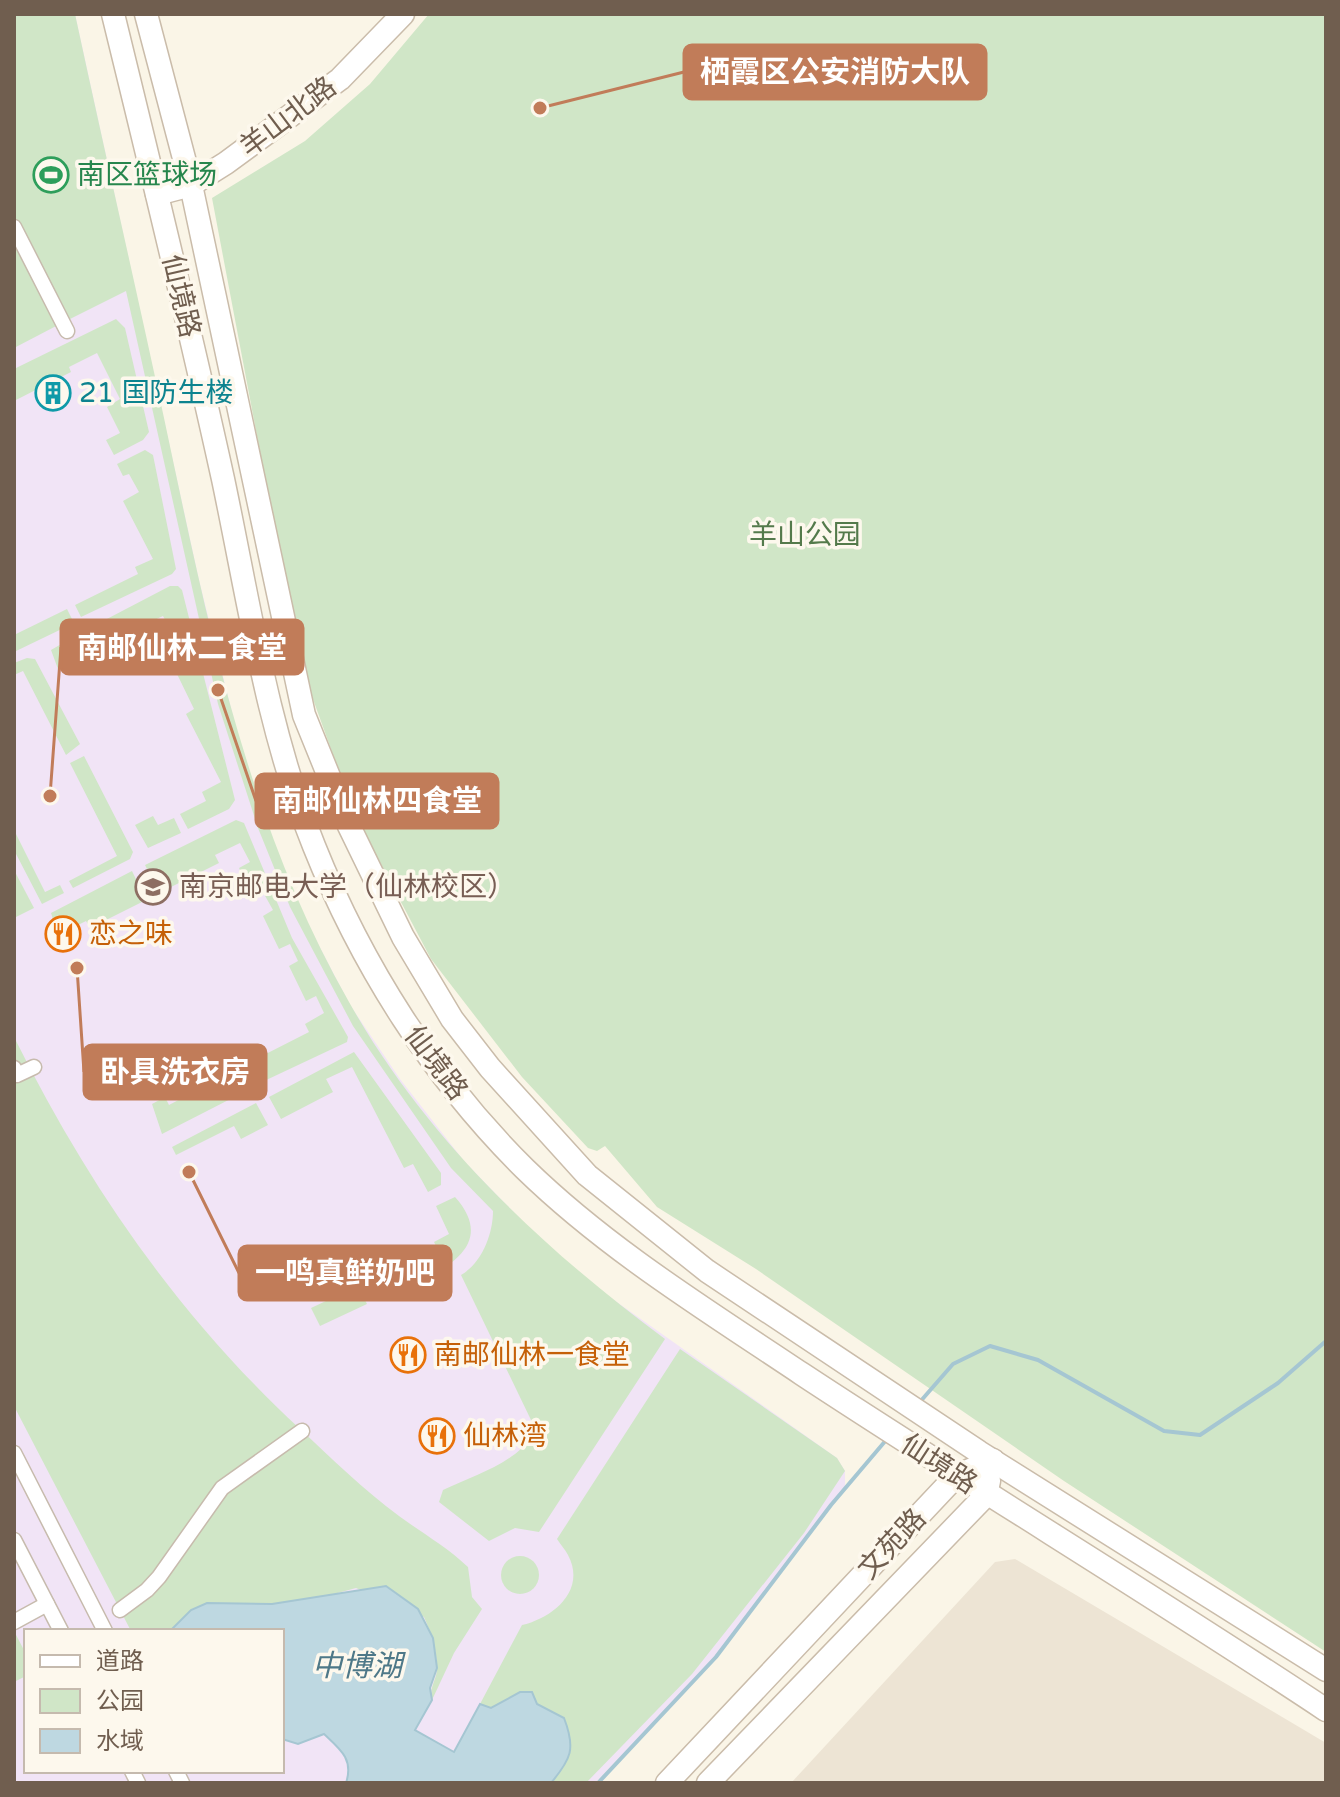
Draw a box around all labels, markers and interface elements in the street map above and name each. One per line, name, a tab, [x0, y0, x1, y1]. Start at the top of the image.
callout: 栖霞区公安消防大队	[684, 45, 986, 99]
text: 栖霞区公安消防大队	[700, 54, 970, 91]
street label: 羊山北路	[233, 70, 343, 164]
sports icon: 南区篮球场	[32, 156, 70, 194]
place label: 南区篮球场	[77, 158, 217, 192]
street label: 仙境路	[155, 251, 207, 341]
building icon: 21 国防生楼	[34, 374, 72, 412]
place label: 21 国防生楼	[79, 376, 233, 410]
park label: 羊山公园	[749, 518, 861, 552]
callout: 南邮仙林二食堂	[61, 620, 303, 674]
text: 南邮仙林二食堂	[77, 630, 287, 667]
callout: 南邮仙林四食堂	[256, 774, 498, 828]
text: 南邮仙林四食堂	[272, 783, 482, 820]
school or university icon: 南京邮电大学（仙林校区）	[134, 868, 172, 906]
place label: 南京邮电大学（仙林校区）	[179, 870, 515, 904]
restaurant icon: 恋之味	[44, 915, 82, 953]
place label: 恋之味	[89, 917, 173, 951]
street label: 仙境路	[397, 1019, 475, 1107]
callout: 卧具洗衣房	[84, 1045, 266, 1099]
text: 卧具洗衣房	[100, 1054, 250, 1091]
callout: 一鸣真鲜奶吧	[239, 1246, 451, 1300]
text: 一鸣真鲜奶吧	[255, 1255, 435, 1292]
restaurant icon: 南邮仙林一食堂	[389, 1336, 427, 1374]
place label: 南邮仙林一食堂	[434, 1338, 630, 1372]
restaurant icon: 仙林湾	[418, 1417, 456, 1455]
place label: 仙林湾	[463, 1419, 547, 1453]
street label: 仙境路	[895, 1427, 983, 1501]
street label: 文苑路	[851, 1502, 933, 1586]
legend	[24, 1629, 284, 1773]
text: 道路	[96, 1647, 144, 1676]
water label: 中博湖	[312, 1648, 406, 1685]
text: 公园	[96, 1687, 144, 1716]
text: 水域	[96, 1727, 144, 1756]

